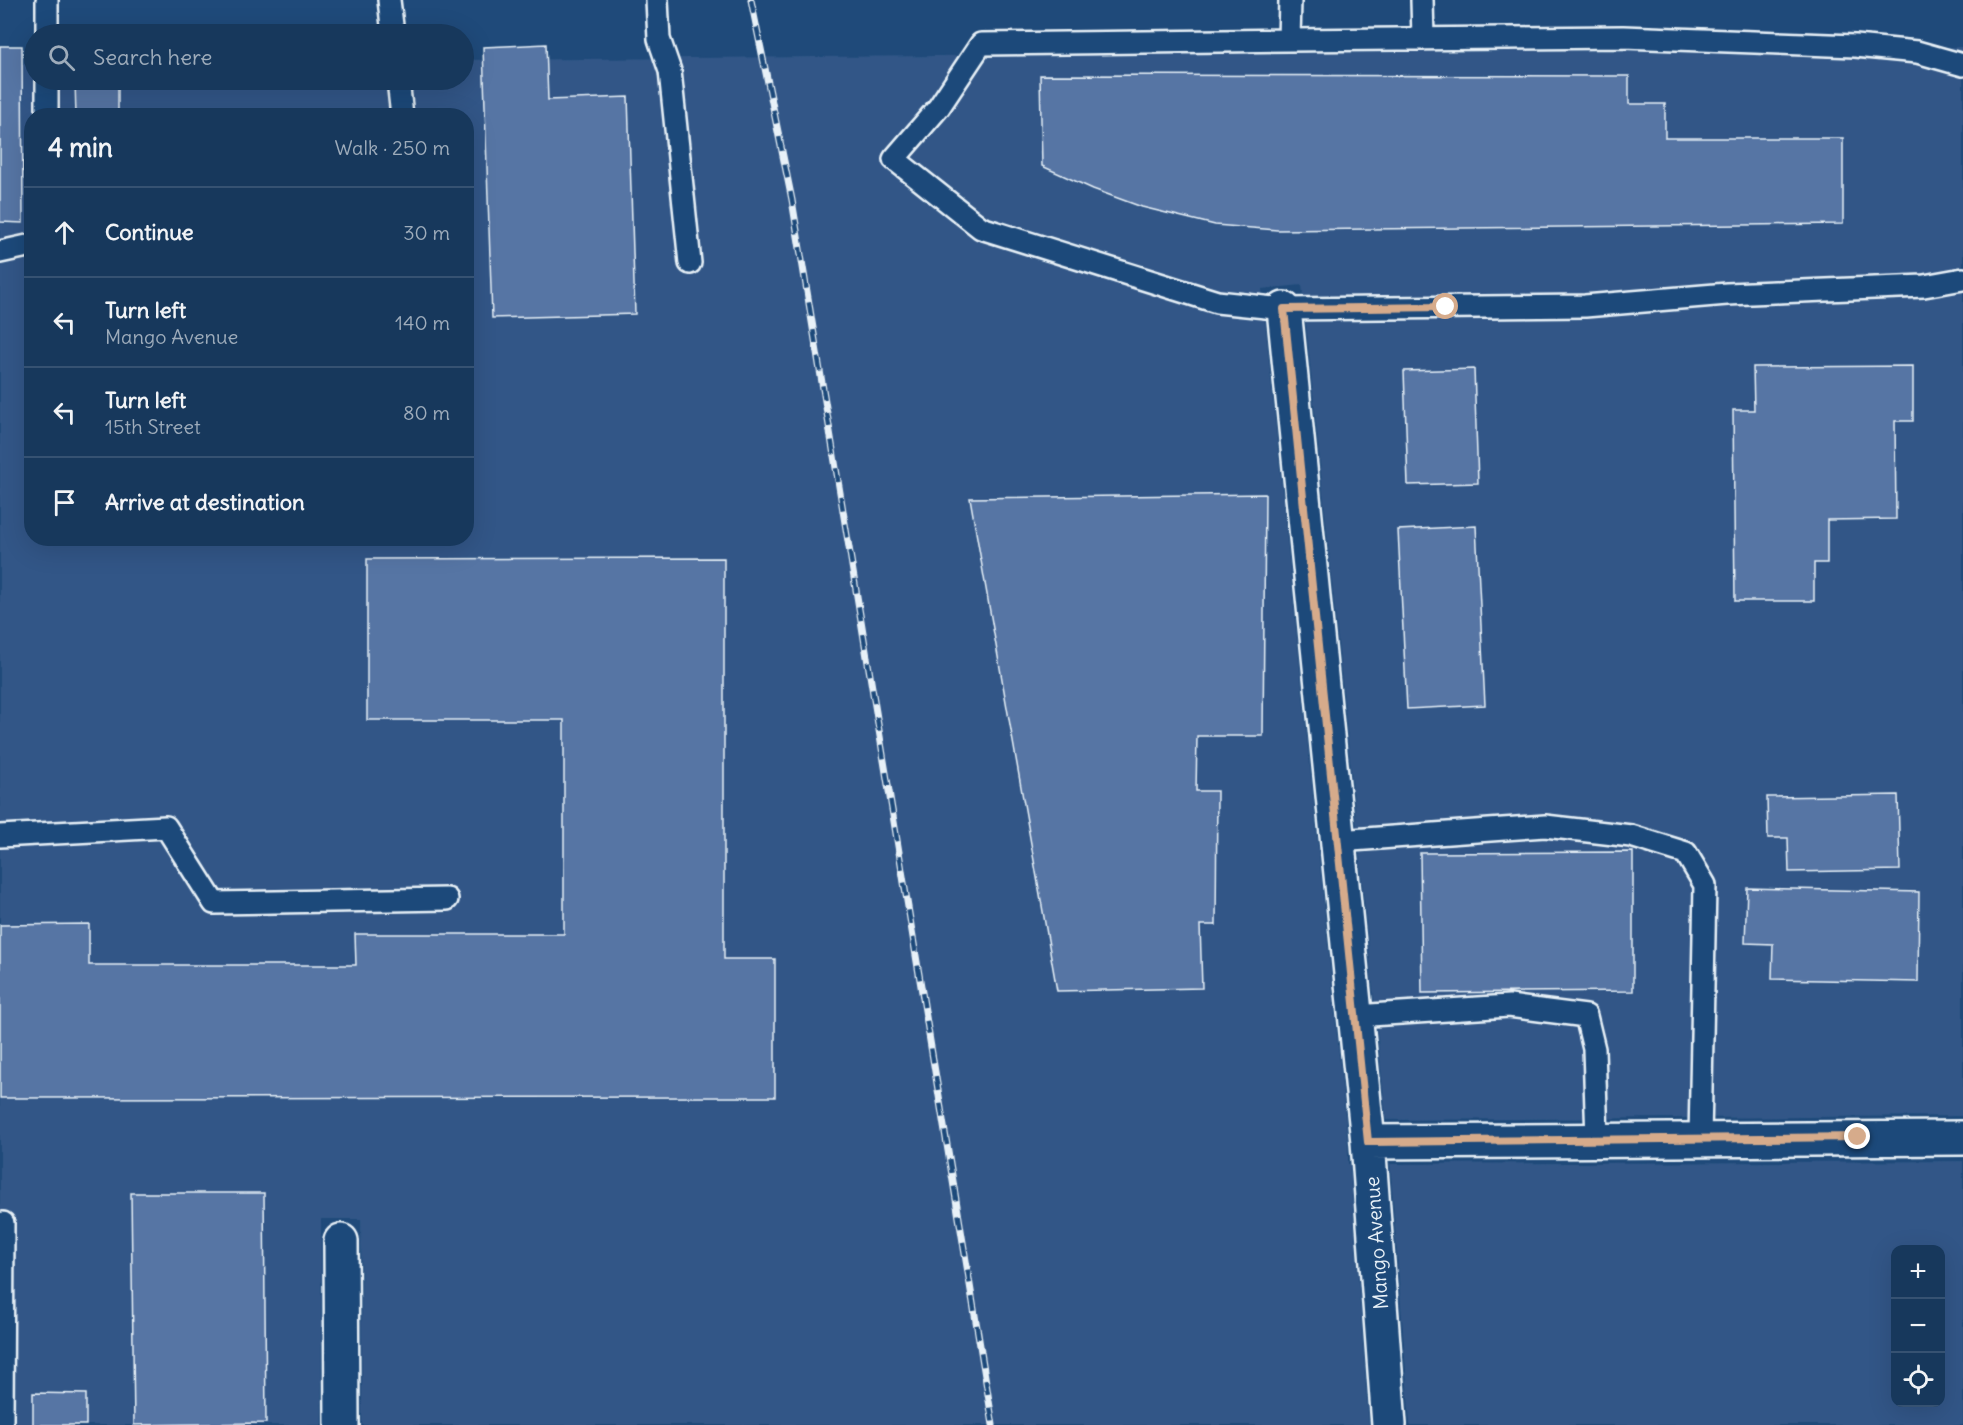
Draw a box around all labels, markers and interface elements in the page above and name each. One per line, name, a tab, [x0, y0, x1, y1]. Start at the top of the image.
search box	[24, 24, 474, 90]
icon: search	[45, 41, 78, 74]
text: Search here	[93, 43, 212, 71]
text: 4 min	[48, 131, 113, 164]
text: Walk · 250 m	[335, 135, 450, 160]
icon: ahead	[48, 216, 81, 249]
text: Continue	[105, 218, 194, 246]
text: 30 m	[403, 220, 450, 245]
route start	[1432, 293, 1458, 319]
text: Turn left	[105, 296, 186, 324]
icon: left	[48, 306, 81, 339]
text: 140 m	[395, 310, 450, 335]
text: Mango Avenue	[105, 324, 238, 349]
text: Turn left	[105, 386, 186, 414]
icon: left	[48, 396, 81, 429]
text: 80 m	[403, 400, 450, 425]
text: 15th Street	[105, 414, 201, 439]
icon: arrive	[48, 486, 81, 519]
text: Arrive at destination	[105, 488, 305, 516]
route end	[1844, 1123, 1870, 1149]
street label: Mango Avenue	[1359, 1176, 1393, 1310]
map controls	[1891, 1245, 1945, 1407]
button: +	[1891, 1245, 1945, 1299]
button: −	[1891, 1299, 1945, 1353]
button: locate	[1891, 1353, 1945, 1407]

